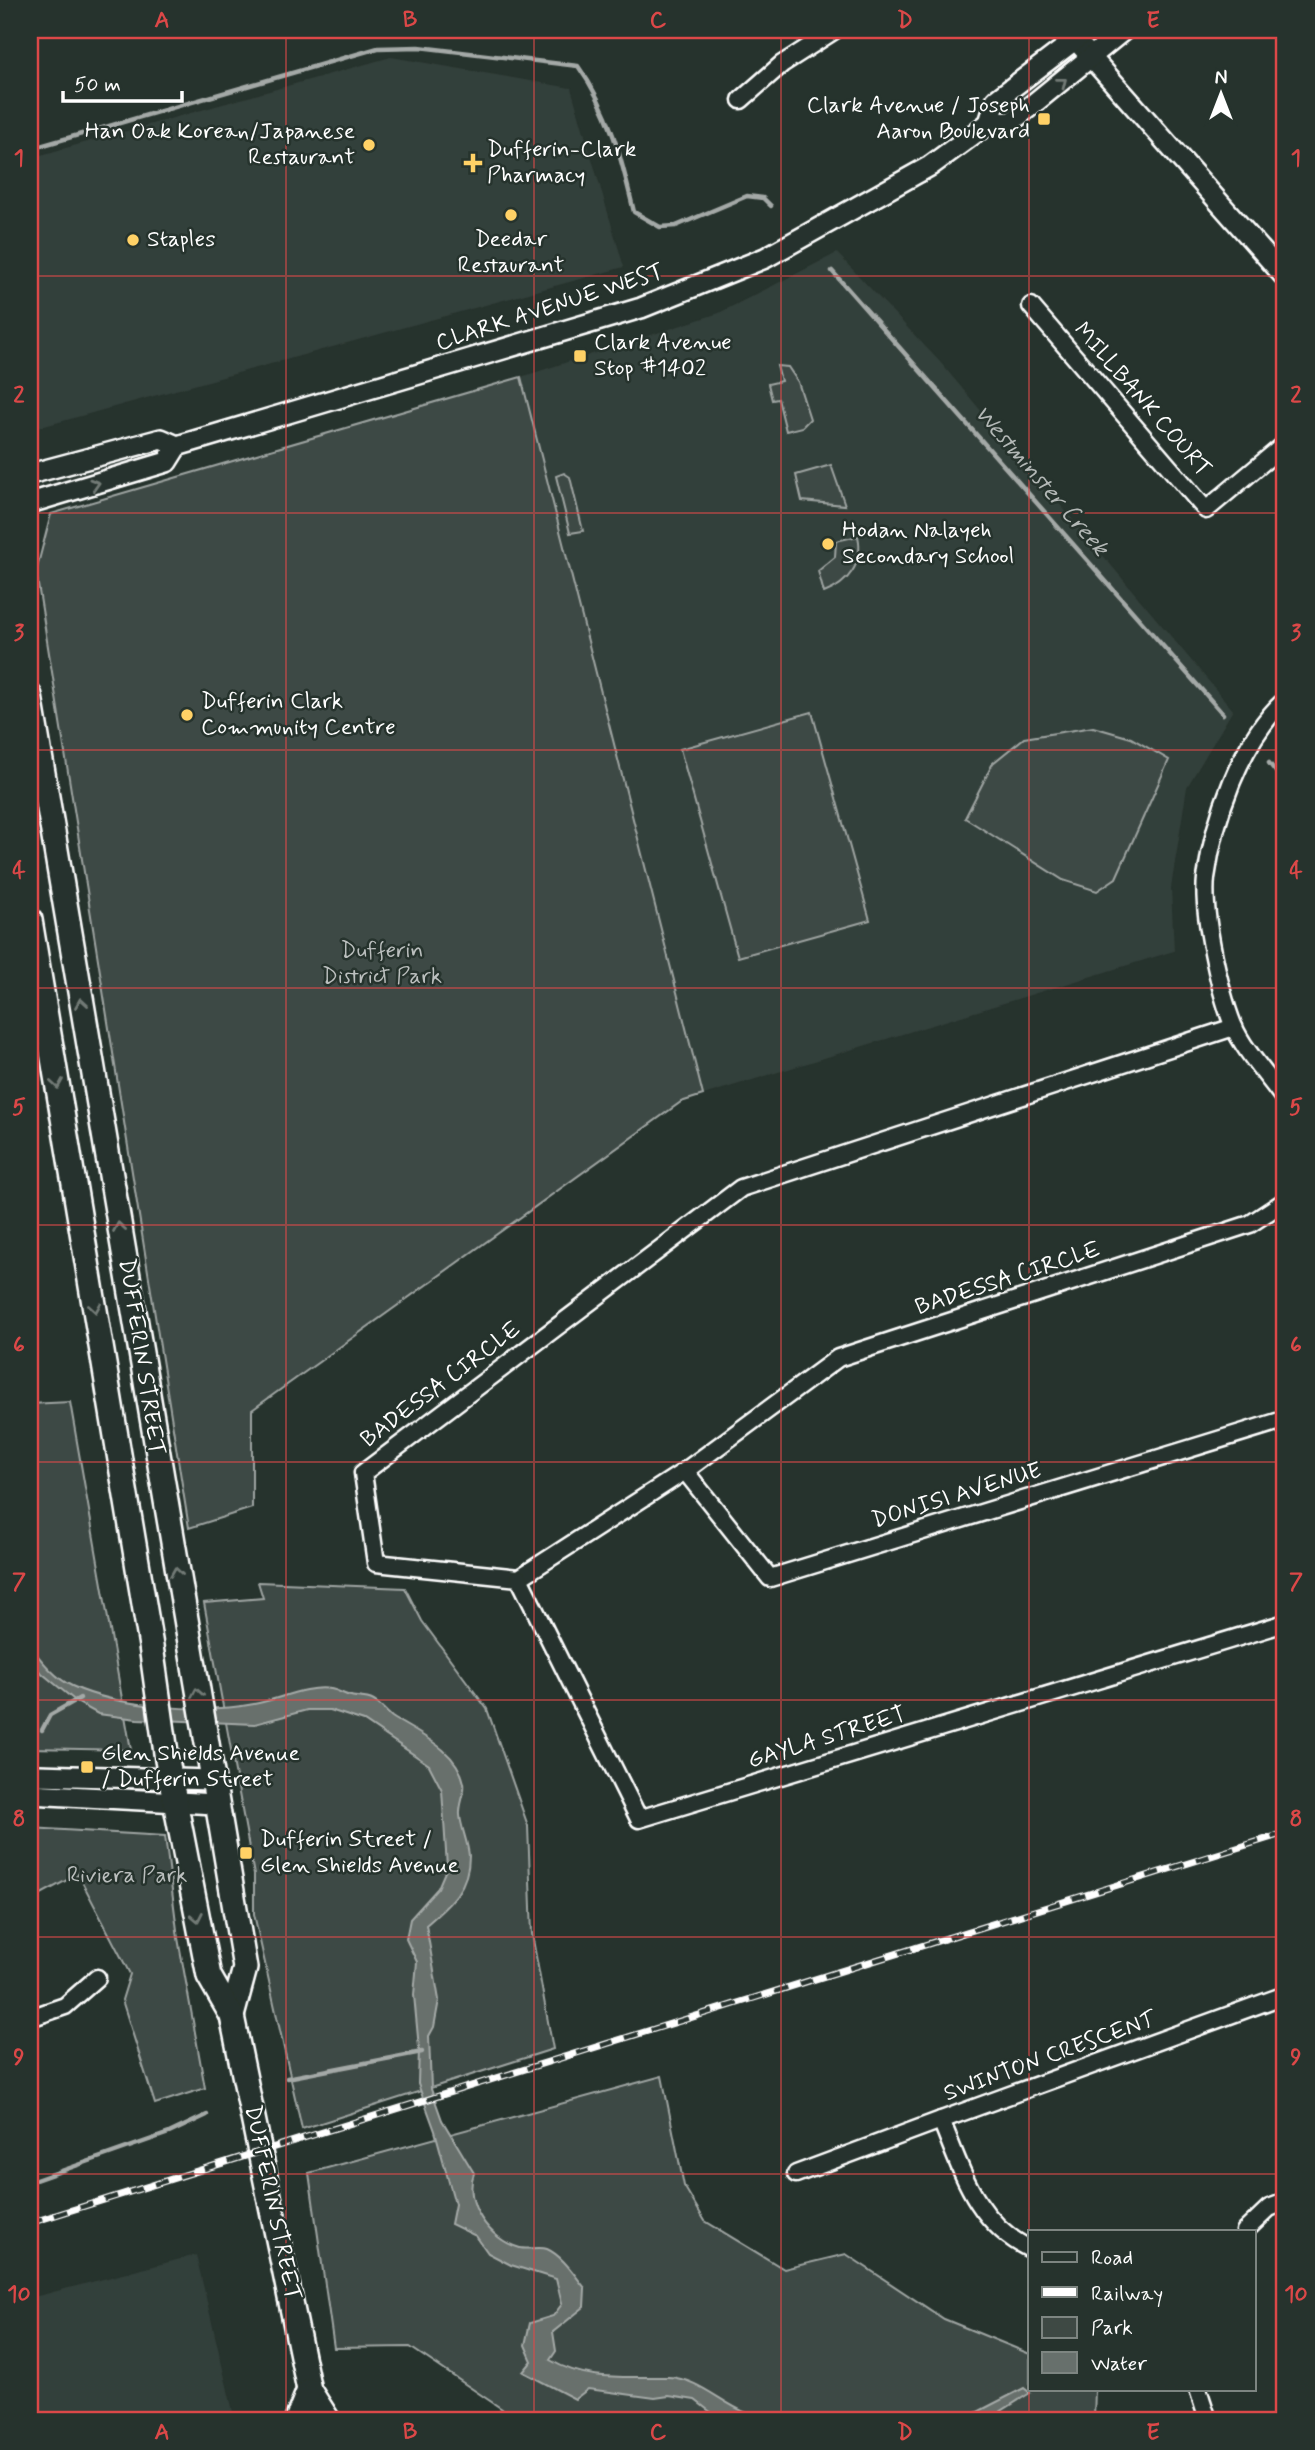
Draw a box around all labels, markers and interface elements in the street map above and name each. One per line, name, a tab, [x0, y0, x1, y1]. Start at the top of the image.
text: A	[154, 6, 170, 36]
text: B	[403, 6, 418, 36]
text: C	[650, 6, 667, 36]
text: D	[897, 6, 913, 36]
text: E	[1146, 6, 1160, 36]
scale bar	[63, 60, 182, 104]
north arrow	[1186, 60, 1256, 130]
text: N	[1215, 66, 1227, 91]
text: 50 m	[74, 71, 121, 99]
one-way arrow	[1053, 78, 1066, 90]
place label: Clark Avenue / Joseph Aaron Boulevard	[807, 91, 1030, 147]
marker: Clark Avenue / Joseph Aaron Boulevard	[1036, 111, 1052, 127]
place label: Han Oak Korean/Japanese Restaurant	[85, 117, 355, 173]
place label: Dufferin-Clark Pharmacy	[487, 135, 636, 191]
marker: Han Oak Korean/Japanese Restaurant	[361, 137, 377, 153]
text: 1	[14, 144, 24, 174]
text: 1	[1291, 144, 1301, 174]
marker: Dufferin-Clark Pharmacy	[465, 155, 481, 171]
marker: Deedar Restaurant	[503, 207, 519, 223]
place label: Staples	[147, 225, 216, 255]
place label: Deedar Restaurant	[458, 225, 565, 281]
marker: Staples	[125, 232, 141, 248]
street label: CLARK AVENUE WEST	[432, 257, 668, 359]
street label: MILLBANK COURT	[1066, 316, 1218, 484]
place label: Clark Avenue Stop #1402	[594, 328, 732, 384]
marker: Clark Avenue Stop #1402	[572, 348, 588, 364]
text: 2	[13, 381, 25, 411]
text: 2	[1290, 381, 1302, 411]
water label: Westminster Creek	[967, 399, 1116, 565]
one-way arrow	[89, 477, 101, 492]
place label: Hodan Nalayeh Secondary School	[842, 516, 1014, 572]
marker: Hodan Nalayeh Secondary School	[820, 536, 836, 552]
text: 3	[14, 619, 25, 649]
text: 3	[1291, 619, 1302, 649]
place label: Dufferin Clark Community Centre	[201, 687, 396, 743]
marker: Dufferin Clark Community Centre	[179, 707, 195, 723]
text: 4	[12, 856, 26, 886]
text: 4	[1289, 856, 1303, 886]
park label: Dufferin District Park	[322, 936, 442, 992]
one-way arrow	[74, 997, 89, 1008]
one-way arrow	[49, 1078, 64, 1089]
text: 5	[12, 1093, 26, 1123]
text: 5	[1289, 1093, 1303, 1123]
one-way arrow	[112, 1221, 127, 1233]
street label: BADESSA CIRCLE	[912, 1235, 1104, 1323]
street label: DUFFERIN STREET	[111, 1256, 171, 1458]
one-way arrow	[87, 1302, 102, 1314]
street label: BADESSA CIRCLE	[355, 1315, 527, 1455]
text: 6	[13, 1331, 25, 1361]
text: 6	[1290, 1331, 1302, 1361]
street label: DONISI AVENUE	[868, 1456, 1046, 1536]
one-way arrow	[169, 1566, 184, 1578]
text: 7	[12, 1568, 26, 1598]
text: 7	[1289, 1568, 1303, 1598]
one-way arrow	[190, 1687, 205, 1698]
street label: GAYLA STREET	[744, 1700, 910, 1776]
place label: Glen Shields Avenue / Dufferin Street	[101, 1739, 300, 1795]
marker: Glen Shields Avenue / Dufferin Street	[79, 1759, 95, 1775]
text: 8	[13, 1805, 25, 1835]
text: 8	[1290, 1805, 1302, 1835]
place label: Dufferin Street / Glen Shields Avenue	[260, 1825, 459, 1881]
marker: Dufferin Street / Glen Shields Avenue	[238, 1845, 254, 1861]
park label: Riviera Park	[67, 1861, 187, 1891]
one-way arrow	[189, 1911, 204, 1923]
street label: SWINTON CRESCENT	[940, 2004, 1161, 2109]
text: 9	[13, 2043, 25, 2073]
text: 9	[1290, 2043, 1302, 2073]
street label: DUFFERIN STREET	[237, 2102, 307, 2304]
legend	[1028, 2230, 1256, 2390]
text: Road	[1091, 2244, 1133, 2272]
text: 10	[7, 2280, 31, 2310]
text: Railway	[1091, 2280, 1163, 2308]
text: 10	[1284, 2280, 1308, 2310]
text: Park	[1091, 2314, 1133, 2342]
text: Water	[1091, 2350, 1147, 2378]
text: A	[154, 2418, 170, 2448]
text: B	[403, 2418, 418, 2448]
text: C	[650, 2418, 667, 2448]
text: D	[897, 2418, 913, 2448]
text: E	[1146, 2418, 1160, 2448]

